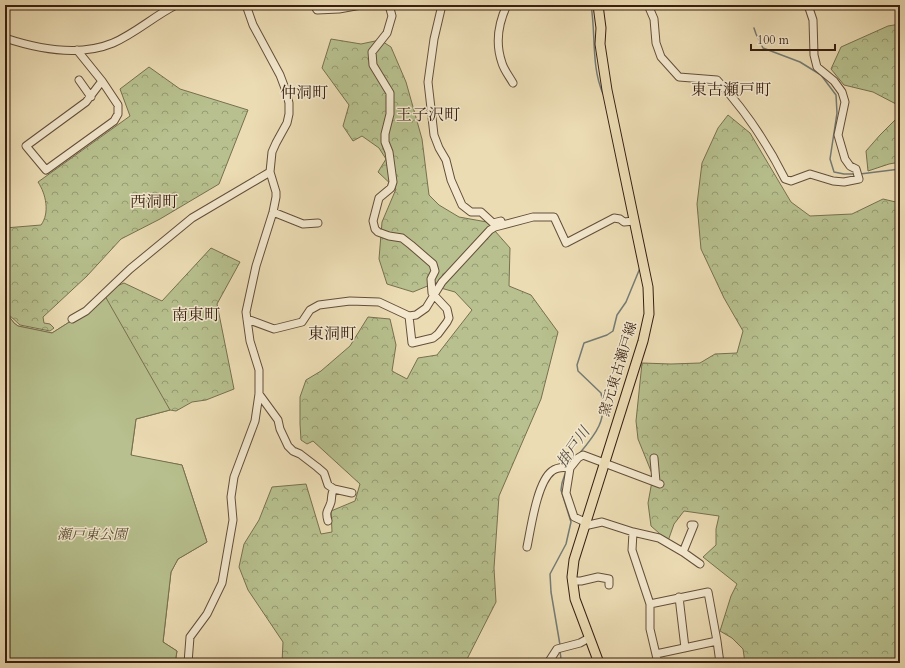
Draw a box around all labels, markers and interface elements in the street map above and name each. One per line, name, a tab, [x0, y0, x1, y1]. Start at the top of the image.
scale bar	[751, 26, 835, 52]
text: 100 m	[757, 32, 790, 48]
district label: 東古瀬戸町	[691, 79, 771, 101]
district label: 仲洞町	[280, 82, 328, 104]
district label: 王子沢町	[396, 104, 460, 126]
district label: 西洞町	[130, 191, 178, 213]
district label: 南東町	[172, 304, 220, 326]
street label: 窯元東古瀬戸線	[595, 319, 641, 419]
district label: 東洞町	[308, 323, 356, 345]
water label: 掛戸川	[552, 421, 595, 471]
park label: 瀬戸東公園	[57, 525, 129, 544]

